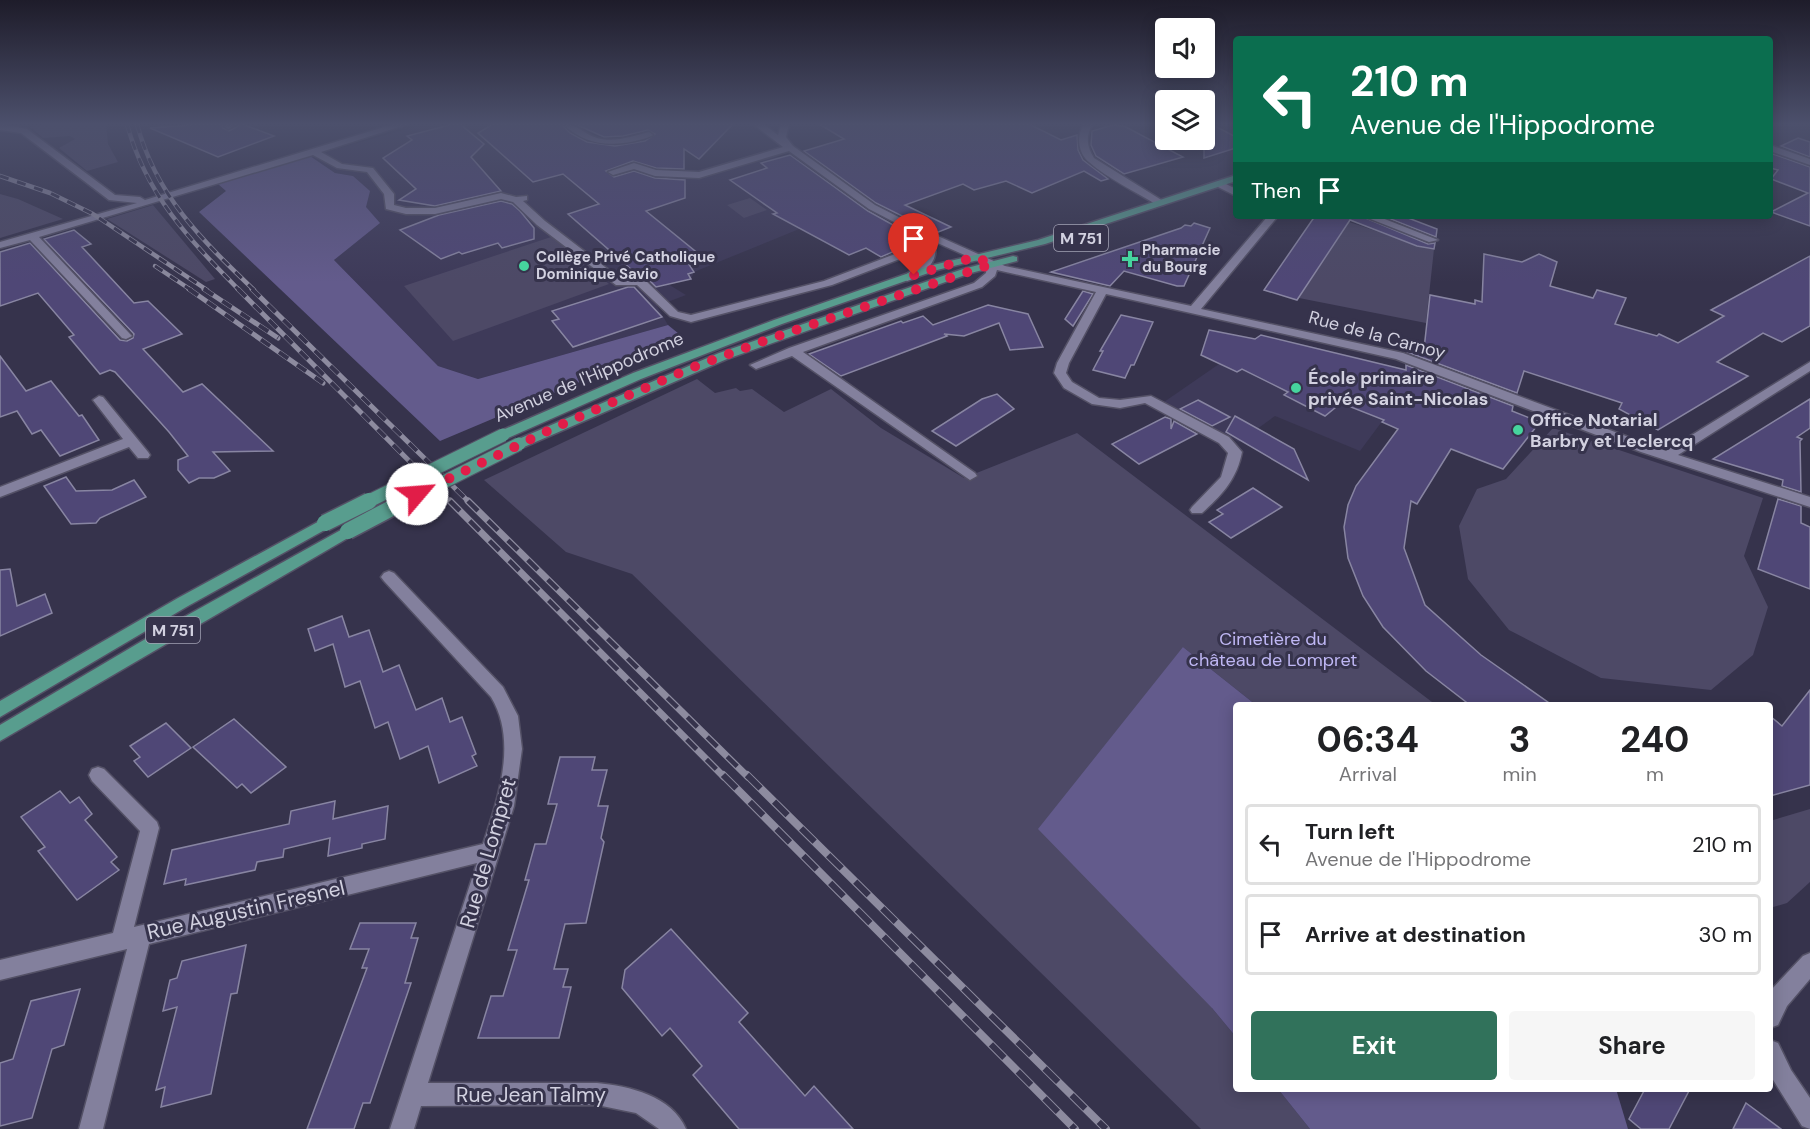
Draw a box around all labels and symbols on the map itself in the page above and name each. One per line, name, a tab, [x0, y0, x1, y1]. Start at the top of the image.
pin	[888, 213, 939, 275]
road number: M 751	[1054, 225, 1108, 251]
place label: Pharmacie du Bourg	[1142, 240, 1221, 277]
place label: Collège Privé Catholique Dominique Savio	[536, 247, 715, 284]
marker: Pharmacie du Bourg	[1123, 252, 1137, 266]
marker: Collège Privé Catholique Dominique Savio	[517, 259, 531, 273]
street label: Rue de la Carnoy	[1306, 305, 1448, 365]
street label: Avenue de l'Hippodrome	[491, 326, 687, 428]
place label: École primaire privée Saint-Nicolas	[1308, 366, 1488, 411]
marker: École primaire privée Saint-Nicolas	[1289, 381, 1303, 395]
place label: Office Notarial Barbry et Leclercq	[1530, 408, 1693, 453]
marker: Office Notarial Barbry et Leclercq	[1511, 423, 1525, 437]
position arrow	[385, 462, 449, 526]
road number: M 751	[146, 617, 200, 643]
park label: Cimetière du château de Lompret	[1189, 627, 1357, 672]
street label: Rue de Lompret	[453, 775, 523, 931]
street label: Rue Augustin Fresnel	[144, 874, 348, 946]
street label: Rue Jean Talmy	[456, 1081, 606, 1109]

